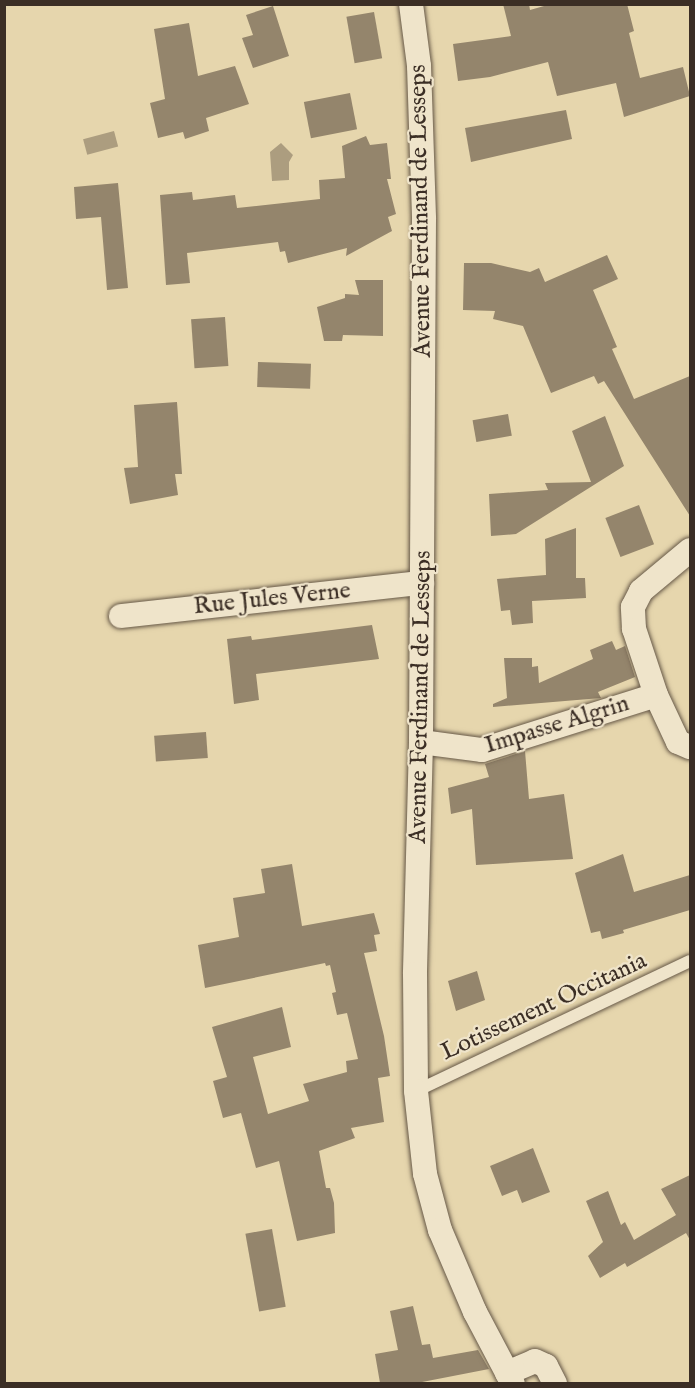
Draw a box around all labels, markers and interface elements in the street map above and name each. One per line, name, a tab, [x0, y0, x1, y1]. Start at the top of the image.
street label: Avenue Ferdinand de Lesseps	[404, 64, 438, 358]
street label: Avenue Ferdinand de Lesseps	[404, 550, 438, 844]
street label: Rue Jules Verne	[192, 576, 352, 622]
street label: Impasse Algrin	[481, 689, 633, 761]
street label: Lotissement Occitania	[437, 947, 651, 1067]

